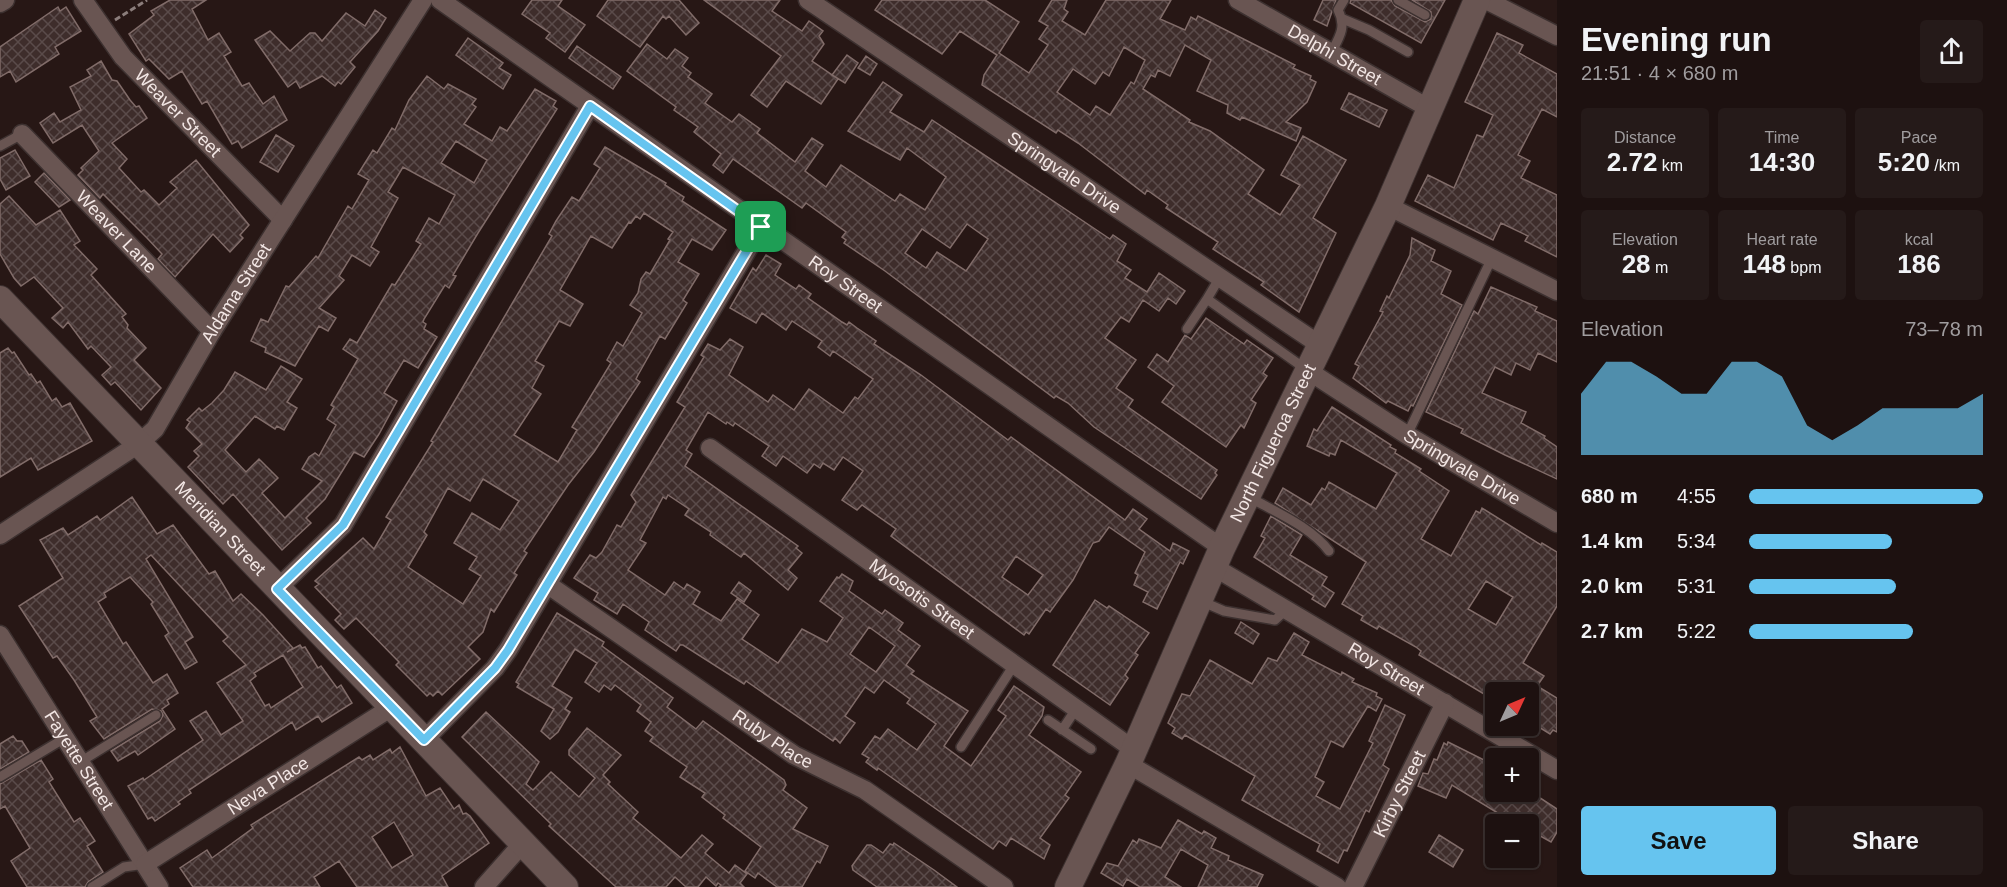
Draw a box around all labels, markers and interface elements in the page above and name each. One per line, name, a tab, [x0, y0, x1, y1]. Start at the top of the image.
street label: Delphi Street	[1284, 20, 1385, 89]
button: share	[1920, 20, 1983, 83]
text: Evening run	[1581, 21, 1772, 58]
text: 21:51 · 4 × 680 m	[1581, 62, 1738, 84]
street label: Weaver Street	[131, 65, 225, 161]
street label: Springvale Drive	[1004, 127, 1125, 218]
text: Distance	[1614, 129, 1676, 146]
text: Time	[1765, 129, 1799, 146]
text: Pace	[1901, 129, 1937, 146]
text: 2.72	[1607, 147, 1657, 177]
text: 14:30	[1749, 147, 1815, 177]
text: 5:20	[1878, 147, 1930, 177]
text: km	[1657, 157, 1683, 174]
text: /km	[1930, 157, 1960, 174]
street label: Weaver Lane	[72, 187, 161, 277]
pin	[735, 201, 786, 252]
icon: arrive	[744, 210, 777, 243]
text: Elevation	[1612, 231, 1678, 248]
text: Heart rate	[1746, 231, 1818, 248]
text: kcal	[1905, 231, 1933, 248]
street label: Aldama Street	[197, 240, 275, 347]
text: 28	[1622, 249, 1651, 279]
text: 148	[1743, 249, 1786, 279]
text: 186	[1897, 249, 1941, 279]
street label: Roy Street	[805, 251, 886, 317]
text: m	[1651, 259, 1668, 276]
text: bpm	[1786, 259, 1821, 276]
text: Elevation	[1581, 318, 1663, 340]
text: 73–78 m	[1905, 318, 1983, 340]
street label: North Figueroa Street	[1226, 361, 1320, 525]
street label: Springvale Drive	[1400, 425, 1524, 509]
street label: Meridian Street	[171, 477, 270, 579]
text: 680 m	[1581, 485, 1638, 507]
text: 4:55	[1677, 485, 1716, 507]
text: 1.4 km	[1581, 530, 1643, 552]
text: 5:34	[1677, 530, 1716, 552]
street label: Myosotis Street	[865, 555, 978, 643]
text: 2.0 km	[1581, 575, 1643, 597]
text: 5:31	[1677, 575, 1716, 597]
text: 2.7 km	[1581, 620, 1643, 642]
text: 5:22	[1677, 620, 1716, 642]
street label: Roy Street	[1344, 639, 1428, 699]
north arrow	[1485, 682, 1539, 736]
map controls	[1485, 682, 1539, 868]
street label: Ruby Place	[729, 706, 816, 773]
street label: Fayette Street	[40, 707, 118, 813]
street label: Kirby Street	[1370, 747, 1430, 841]
button: +	[1485, 748, 1539, 802]
street label: Neva Place	[224, 753, 312, 819]
button: Save	[1581, 806, 1776, 875]
button: Share	[1788, 806, 1983, 875]
button: −	[1485, 814, 1539, 868]

